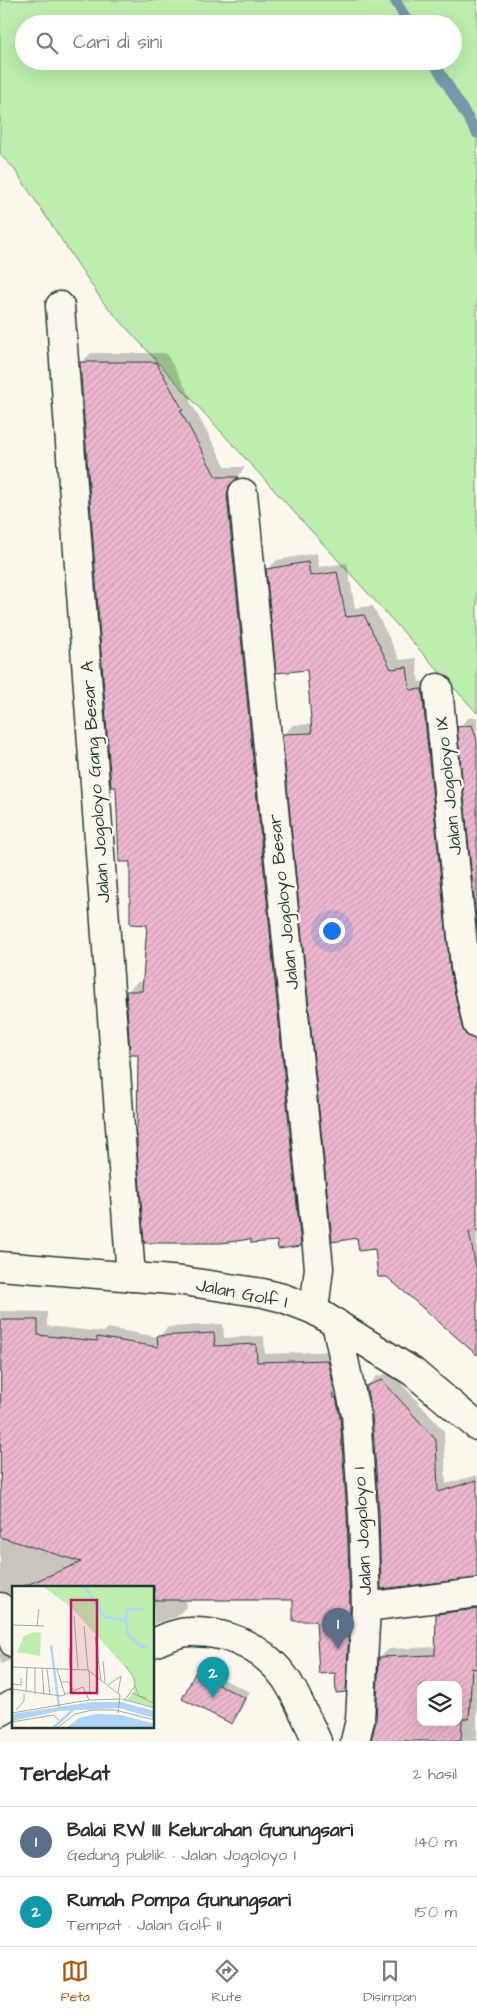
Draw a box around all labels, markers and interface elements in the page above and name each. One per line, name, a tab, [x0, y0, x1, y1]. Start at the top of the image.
search box	[15, 15, 462, 70]
icon: search	[33, 29, 61, 57]
text: Cari di sini	[73, 29, 162, 56]
street label: Jalan Jogoloyo Gang Besar A	[75, 660, 117, 904]
street label: Jalan Jogoloyo IX	[429, 715, 469, 857]
street label: Jalan Jogoloyo Besar	[262, 813, 306, 991]
your location	[319, 918, 345, 944]
street label: Jalan Golf I	[194, 1272, 290, 1315]
street label: Jalan Jogoloyo I	[347, 1466, 379, 1596]
inset map	[12, 1586, 155, 1728]
pin: 1	[322, 1608, 354, 1649]
pin: 2	[197, 1657, 229, 1698]
map controls	[417, 1681, 462, 1726]
button: layers	[417, 1681, 462, 1726]
text: Terdekat	[20, 1759, 110, 1788]
text: 2 hasil	[412, 1763, 457, 1785]
text: Balai RW III Kelurahan Gunungsari	[67, 1817, 353, 1844]
text: 1	[35, 1831, 37, 1853]
text: 140 m	[415, 1831, 457, 1853]
text: Gedung publik · Jalan Jogoloyo I	[67, 1844, 296, 1866]
text: Rumah Pompa Gunungsari	[67, 1887, 291, 1914]
text: 2	[31, 1901, 41, 1923]
text: 150 m	[415, 1901, 457, 1923]
text: Tempat · Jalan Golf II	[67, 1914, 222, 1936]
tab: Peta	[61, 1957, 90, 2007]
tab: Rute	[211, 1957, 242, 2007]
tab: Disimpan	[363, 1957, 416, 2007]

